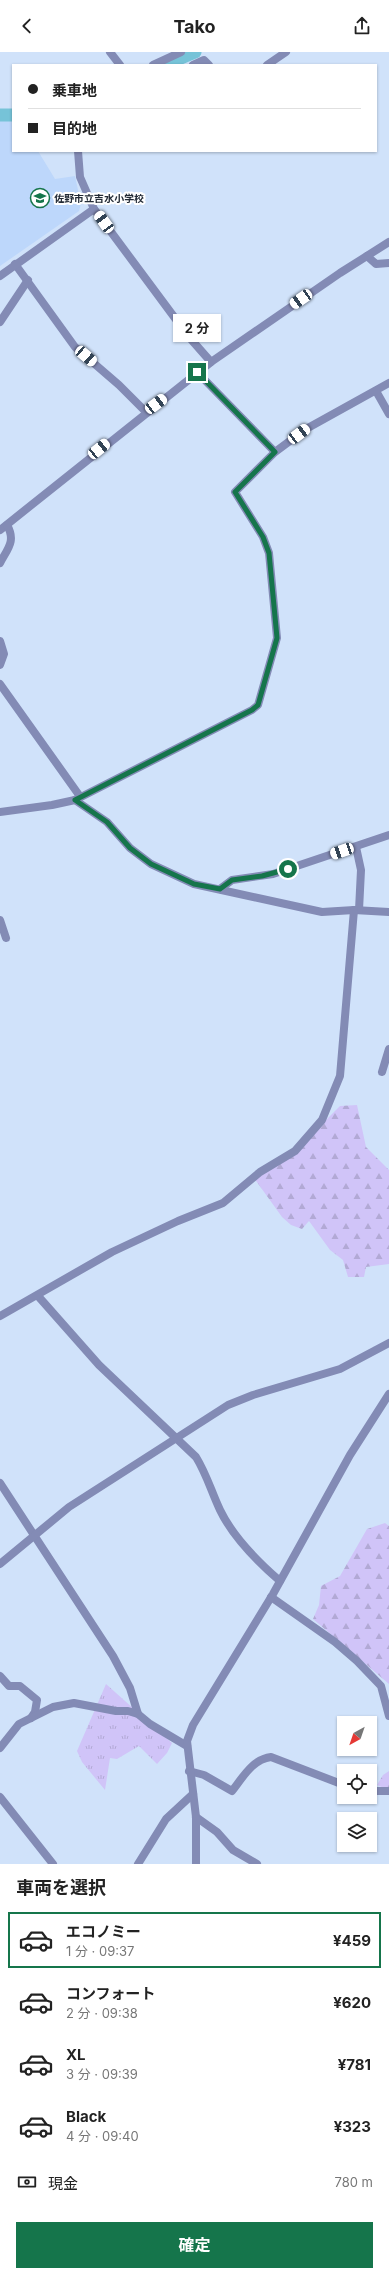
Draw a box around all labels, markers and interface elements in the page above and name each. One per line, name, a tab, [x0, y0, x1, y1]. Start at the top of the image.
icon: back	[16, 15, 38, 37]
icon: share	[351, 15, 373, 37]
text: Tako	[173, 16, 216, 37]
text: 乗車地	[52, 81, 97, 100]
text: 目的地	[52, 119, 97, 138]
school or university icon: 佐野市立吉水小学校	[29, 187, 51, 209]
place label: 佐野市立吉水小学校	[54, 192, 144, 204]
car	[92, 209, 116, 235]
car	[288, 287, 314, 311]
callout: 2 分	[173, 314, 221, 342]
text: 2 分	[185, 320, 209, 336]
car	[73, 344, 99, 368]
route end	[188, 363, 206, 381]
car	[143, 392, 169, 416]
car	[286, 422, 312, 446]
car	[86, 437, 112, 461]
car	[329, 841, 355, 861]
route start	[279, 860, 297, 878]
north arrow	[337, 1716, 377, 1756]
map controls	[337, 1716, 377, 1852]
button: locate	[337, 1764, 377, 1804]
button: layers	[337, 1812, 377, 1852]
text: 車両を選択	[16, 1877, 106, 1898]
icon: car	[18, 1922, 54, 1958]
text: エコノミー	[66, 1922, 141, 1941]
text: ¥459	[333, 1931, 371, 1950]
text: 1 分 · 09:37	[66, 1943, 134, 1959]
icon: car	[18, 1984, 54, 2020]
text: コンフォート	[66, 1984, 156, 2003]
text: ¥620	[333, 1993, 371, 2012]
text: 2 分 · 09:38	[66, 2005, 138, 2021]
text: XL	[66, 2045, 86, 2064]
icon: car	[18, 2046, 54, 2082]
text: ¥781	[338, 2055, 371, 2074]
text: 3 分 · 09:39	[66, 2066, 138, 2082]
text: Black	[66, 2107, 106, 2126]
icon: car	[18, 2108, 54, 2144]
text: ¥323	[334, 2117, 371, 2136]
text: 4 分 · 09:40	[66, 2128, 139, 2144]
icon: cash	[16, 2171, 38, 2193]
text: 現金	[48, 2174, 78, 2193]
text: 780 m	[335, 2174, 373, 2190]
button: 確定	[16, 2222, 373, 2268]

